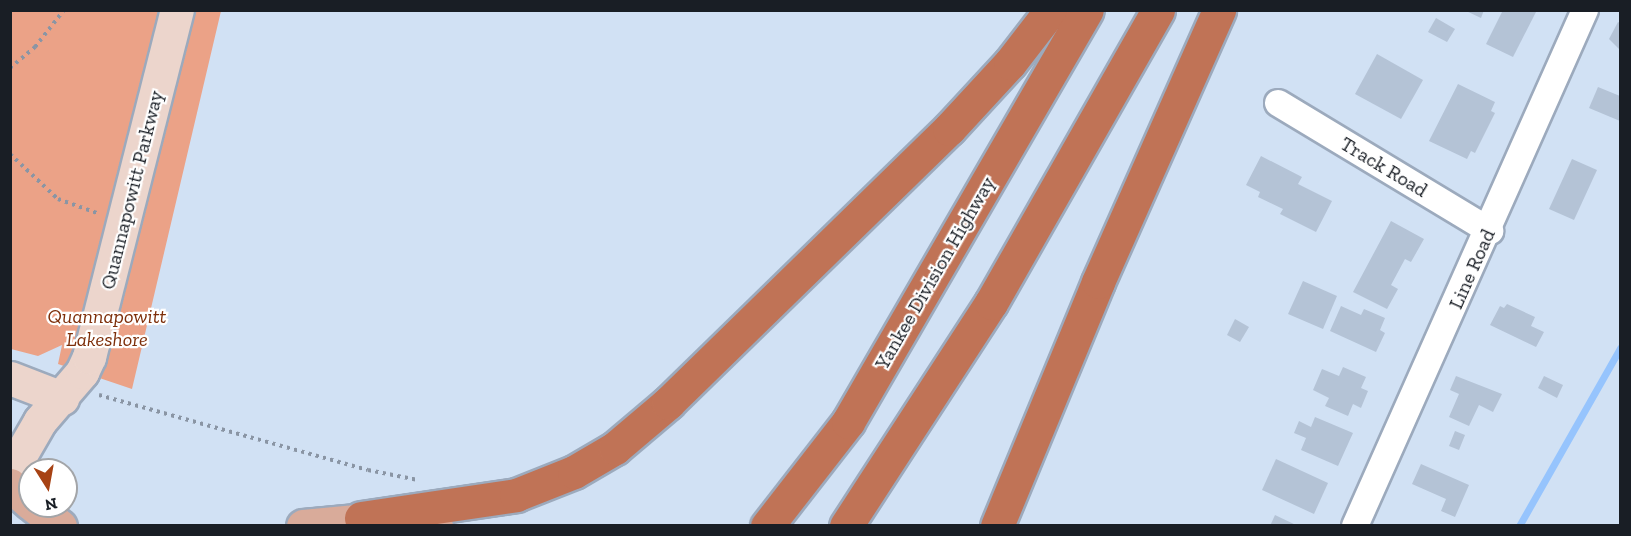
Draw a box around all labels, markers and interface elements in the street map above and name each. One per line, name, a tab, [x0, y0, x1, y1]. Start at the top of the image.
street label: Quannapowitt Parkway	[96, 88, 168, 292]
street label: Track Road	[1336, 132, 1432, 202]
street label: Yankee Division Highway	[870, 172, 1000, 374]
street label: Line Road	[1444, 225, 1500, 313]
park label: Quannapowitt Lakeshore	[48, 304, 166, 351]
north arrow	[18, 458, 78, 518]
text: N	[43, 494, 59, 515]

